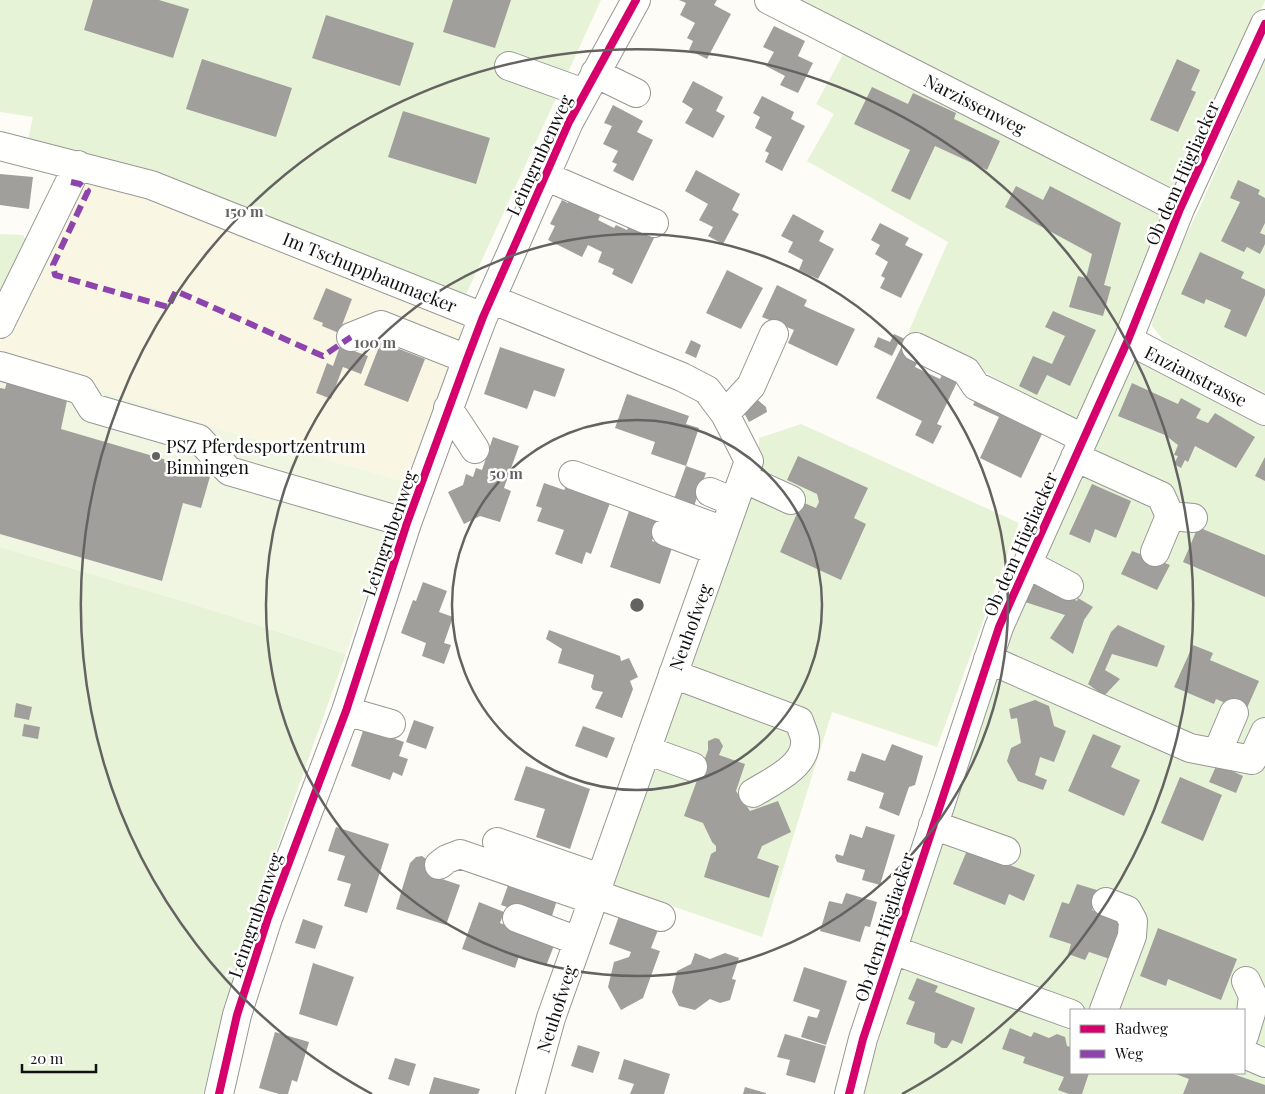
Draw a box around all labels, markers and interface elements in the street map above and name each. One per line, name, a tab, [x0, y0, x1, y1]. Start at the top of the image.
street label: Narzissenweg	[920, 68, 1030, 140]
street label: Leimgrubenweg	[500, 90, 578, 219]
street label: Ob dem Hügliacker	[1139, 97, 1225, 249]
text: 150 m	[224, 201, 264, 221]
street label: Im Tschuppbaumacker	[279, 226, 461, 318]
text: 100 m	[354, 332, 397, 352]
street label: Enzianstrasse	[1141, 340, 1251, 412]
place label: PSZ Pferdesportzentrum Binningen	[166, 434, 366, 479]
marker: PSZ Pferdesportzentrum Binningen	[150, 450, 162, 462]
text: 50 m	[489, 463, 523, 483]
street label: Leimgrubenweg	[356, 467, 422, 599]
street label: Ob dem Hügliacker	[977, 468, 1063, 620]
street label: Neuhofweg	[663, 580, 717, 674]
centre of rings	[628, 596, 646, 614]
street label: Leimgrubenweg	[222, 849, 288, 981]
street label: Ob dem Hügliacker	[848, 849, 920, 1005]
street label: Neuhofweg	[531, 962, 582, 1056]
legend	[1070, 1009, 1245, 1074]
text: Radweg	[1115, 1018, 1168, 1038]
scale bar	[22, 1042, 96, 1074]
text: Weg	[1114, 1043, 1143, 1063]
text: 20 m	[30, 1048, 64, 1068]

